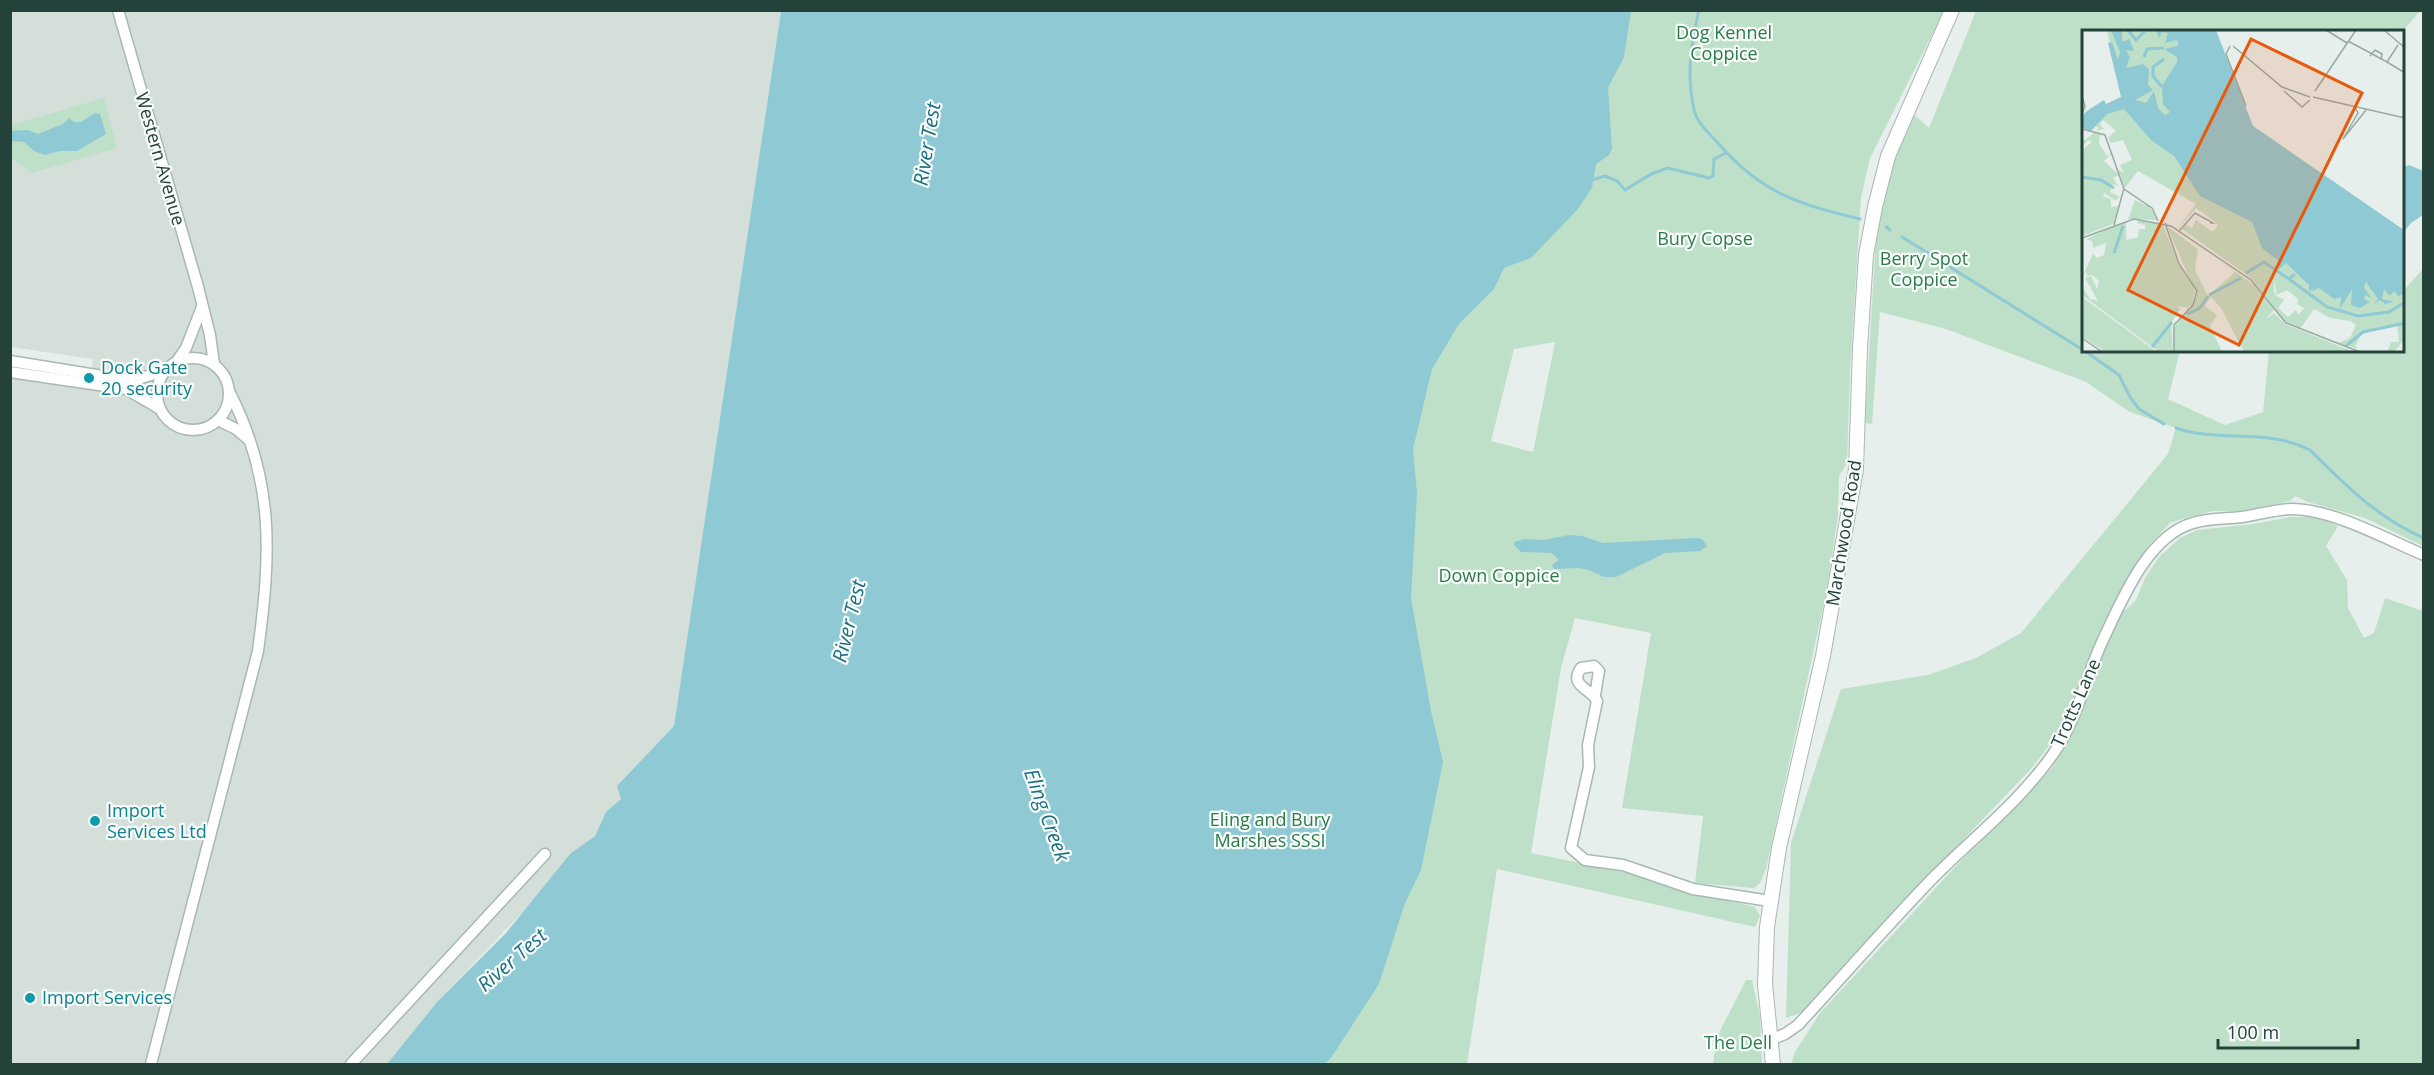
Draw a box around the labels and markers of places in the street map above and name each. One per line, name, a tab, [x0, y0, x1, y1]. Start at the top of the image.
place label: Dock Gate 20 security	[101, 355, 193, 400]
marker: Dock Gate 20 security	[82, 371, 96, 385]
place label: Import Services Ltd	[107, 798, 207, 843]
marker: Import Services Ltd	[88, 814, 102, 828]
place label: Import Services	[42, 985, 172, 1009]
marker: Import Services	[23, 991, 37, 1005]

